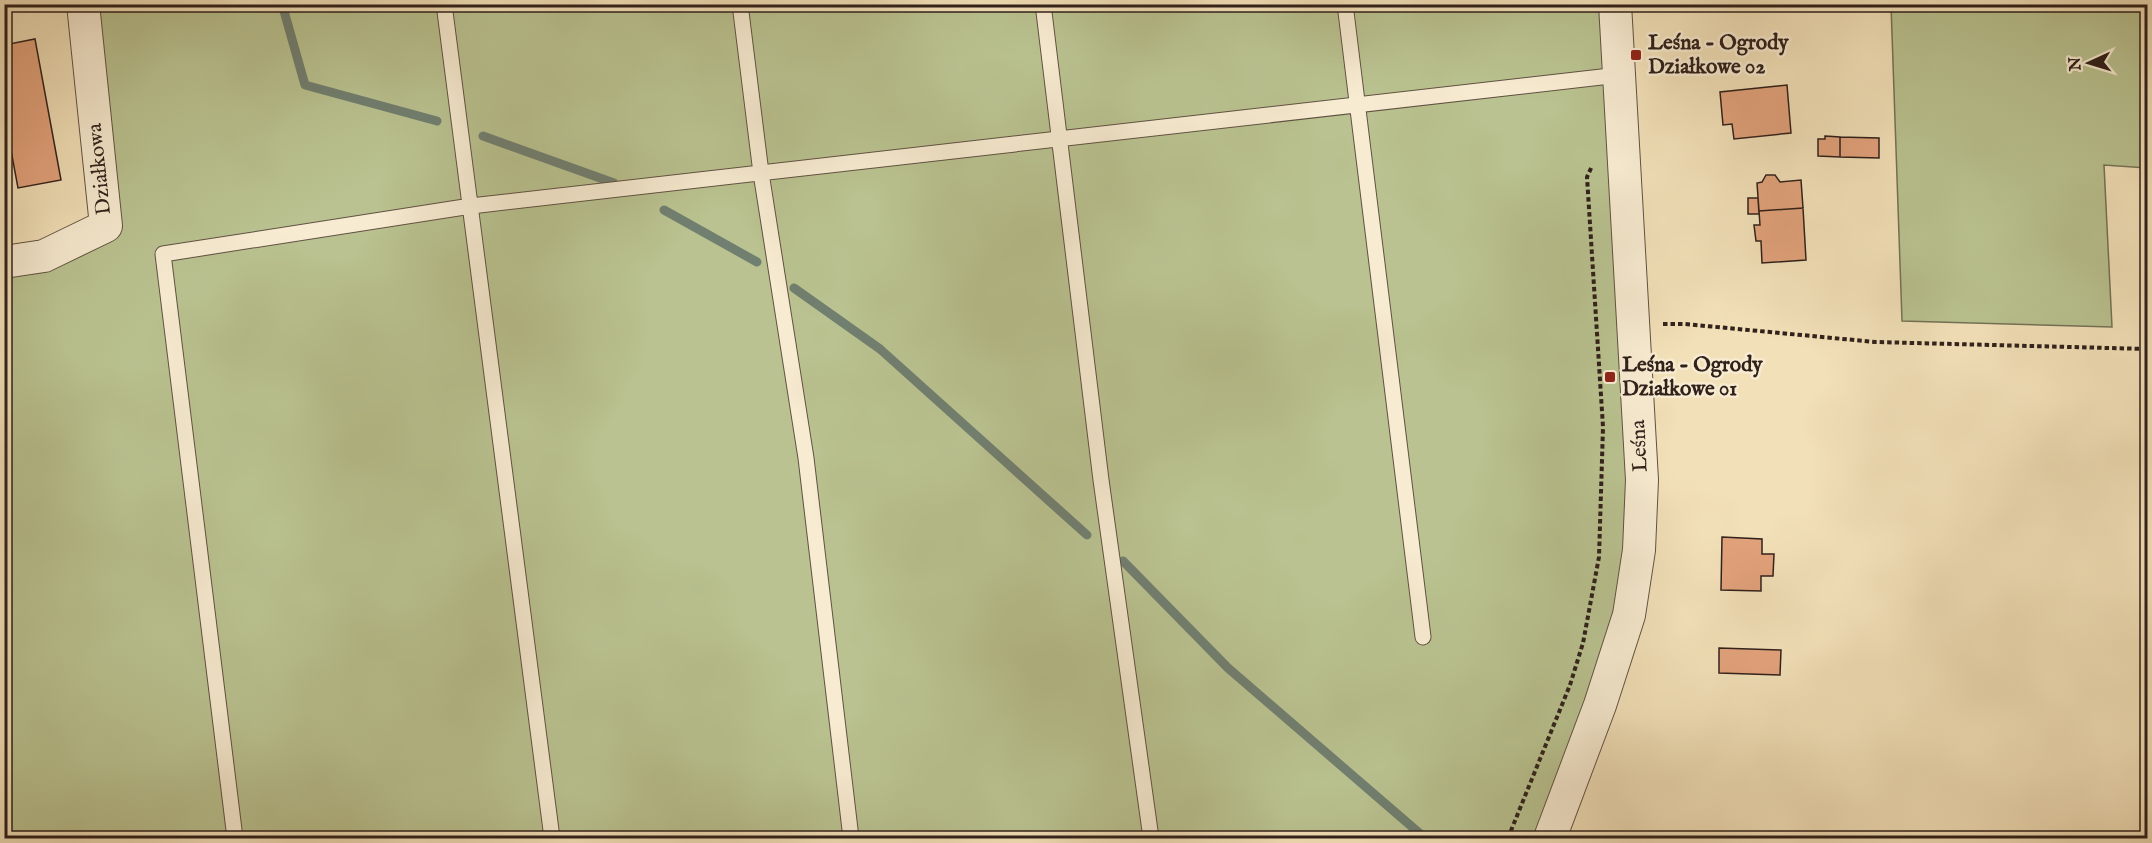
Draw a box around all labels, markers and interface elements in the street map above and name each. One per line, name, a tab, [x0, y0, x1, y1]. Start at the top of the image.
place label: Leśna - Ogrody Działkowe 02	[1648, 30, 1789, 81]
north arrow	[2059, 33, 2119, 93]
marker: Leśna - Ogrody Działkowe 02	[1629, 48, 1643, 62]
text: N	[2066, 56, 2087, 73]
street label: Działkowa	[82, 121, 118, 216]
place label: Leśna - Ogrody Działkowe 01	[1622, 352, 1763, 403]
marker: Leśna - Ogrody Działkowe 01	[1603, 370, 1617, 384]
street label: Leśna	[1625, 418, 1655, 473]

